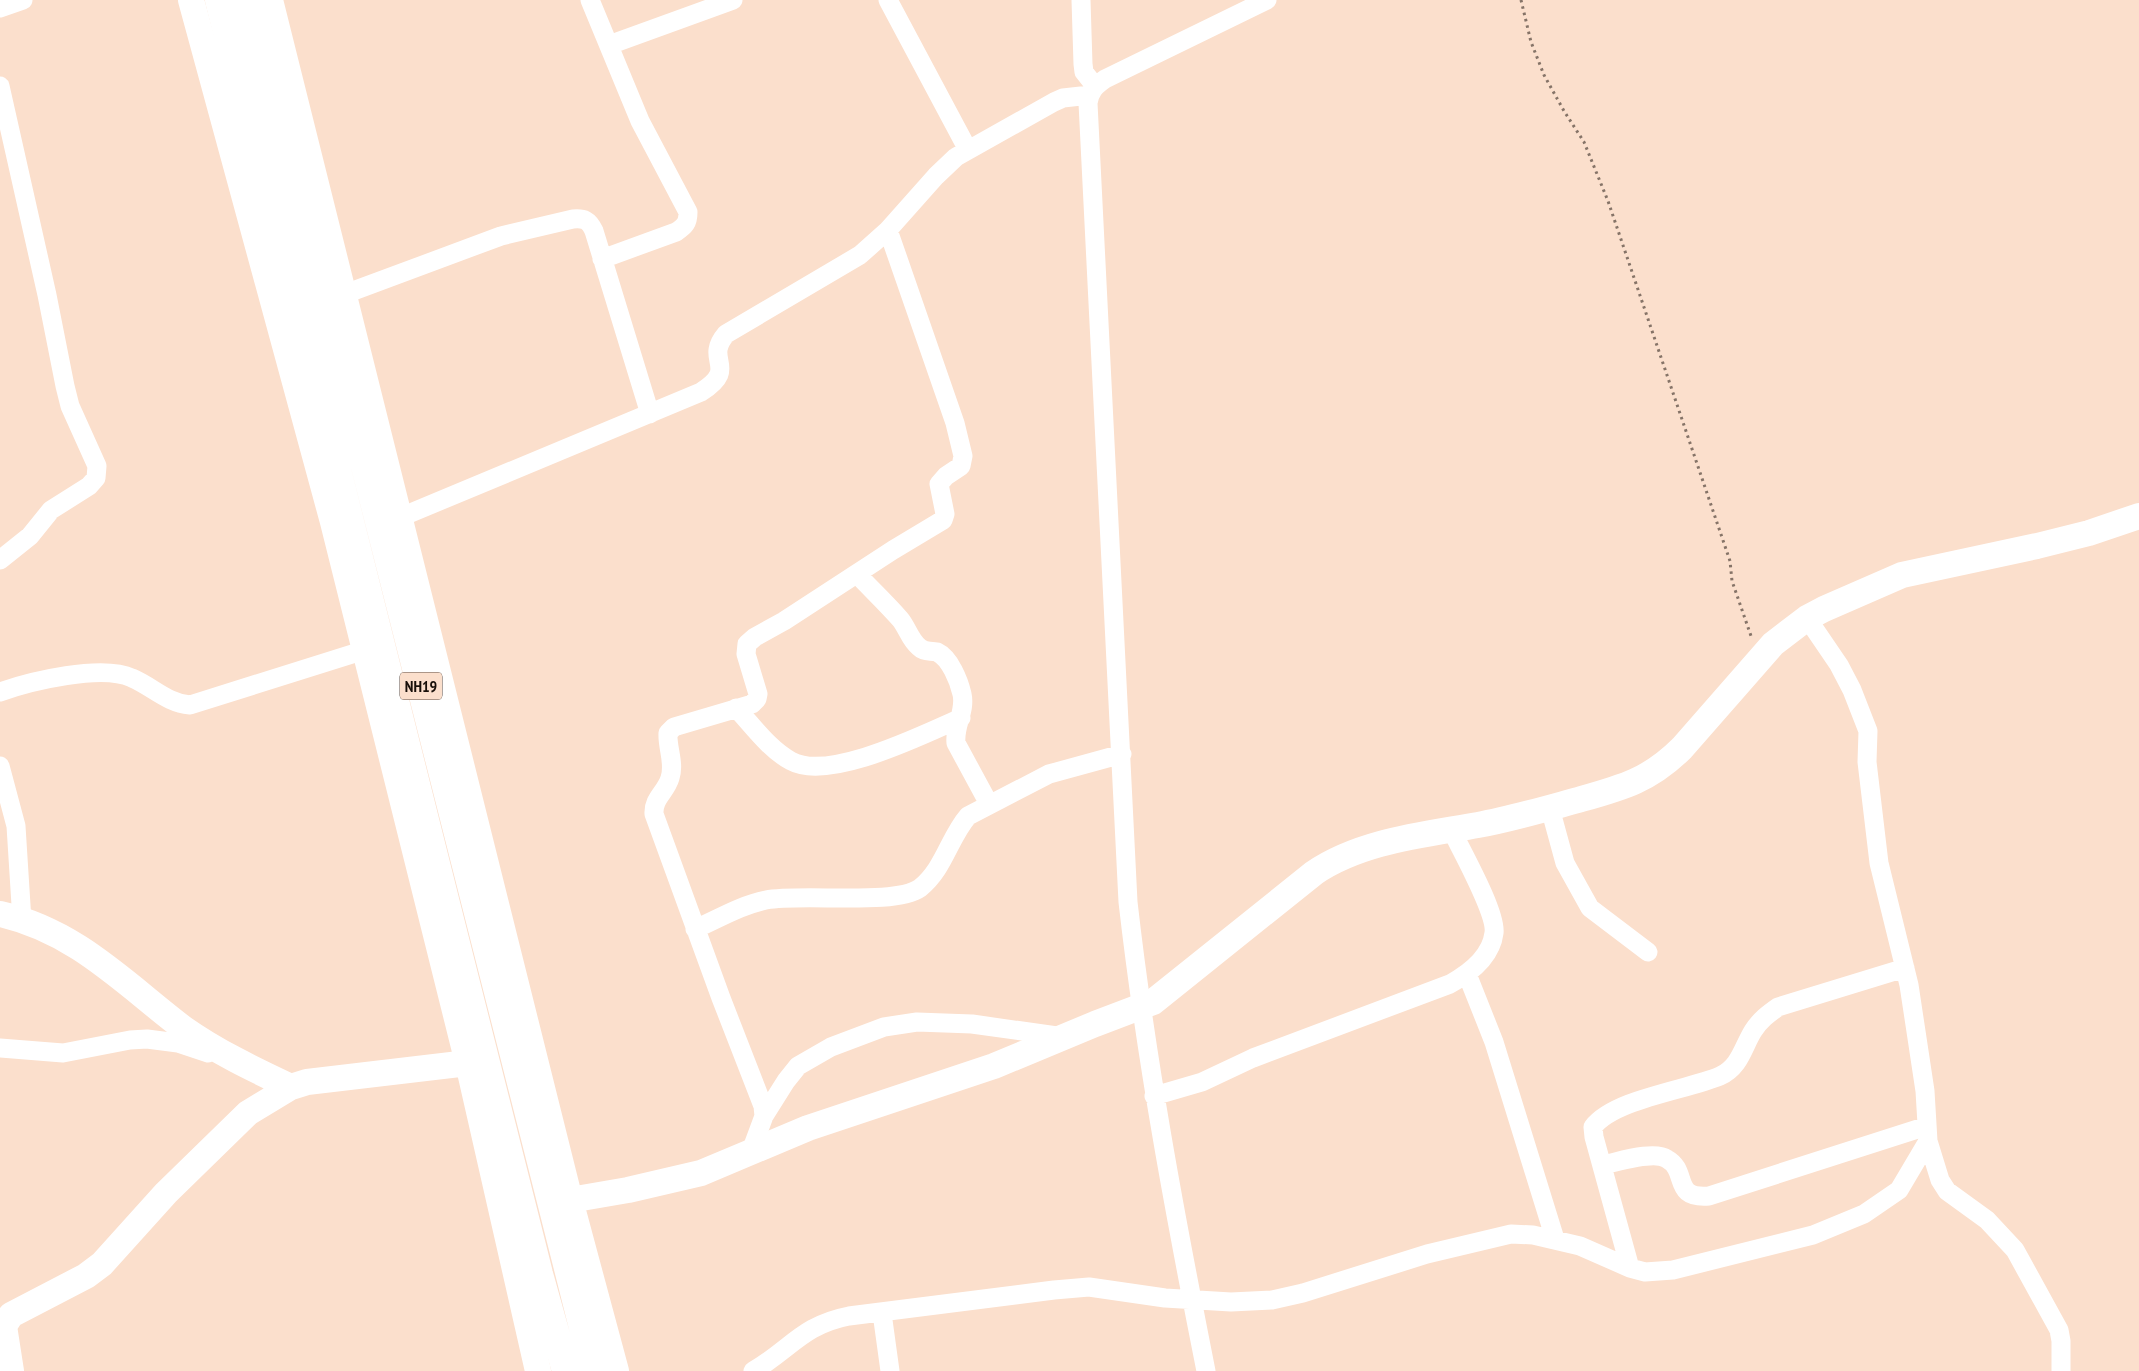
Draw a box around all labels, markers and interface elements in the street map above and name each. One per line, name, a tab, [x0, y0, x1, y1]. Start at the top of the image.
road number: NH19	[400, 672, 442, 699]

